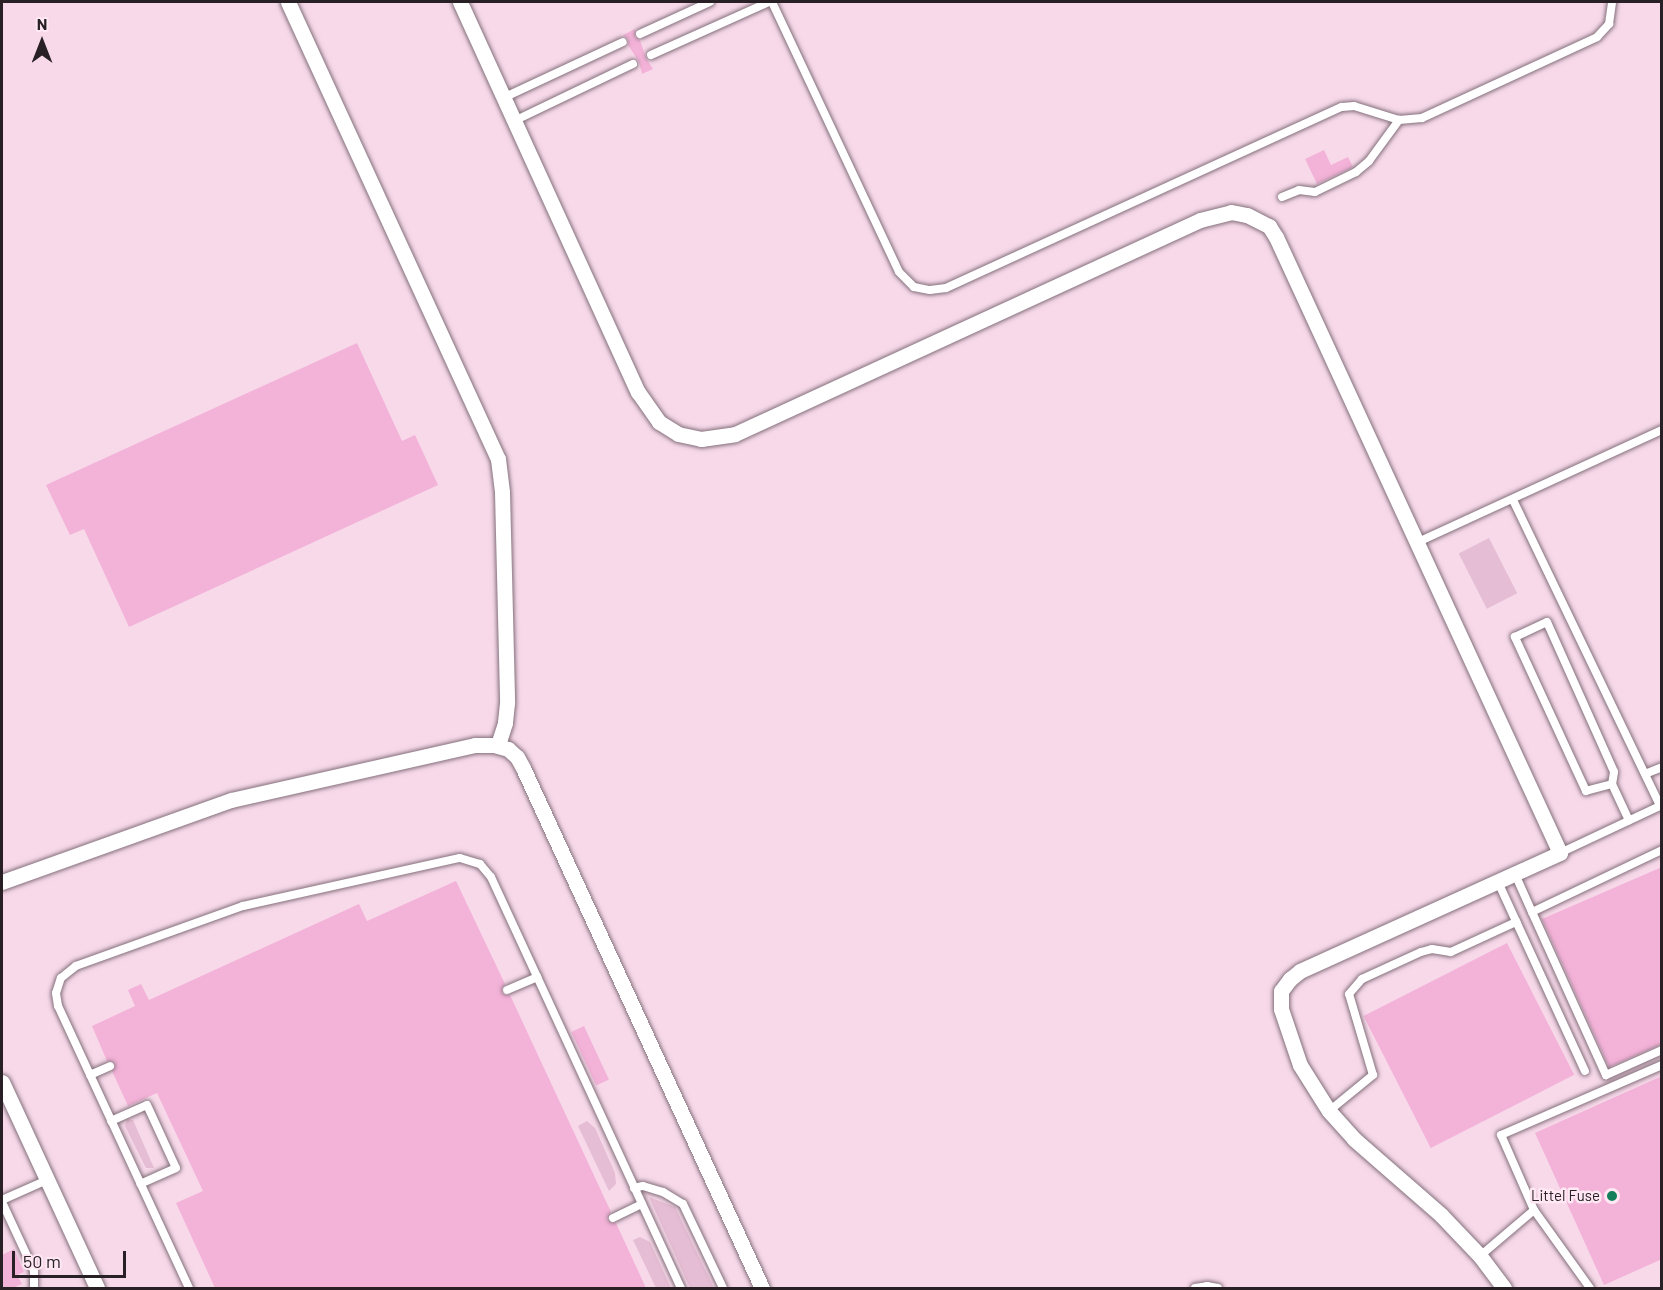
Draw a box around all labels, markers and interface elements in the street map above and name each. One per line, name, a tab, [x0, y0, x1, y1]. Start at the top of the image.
north arrow	[12, 12, 72, 72]
text: N	[37, 14, 47, 33]
place label: Littel Fuse	[1531, 1187, 1600, 1205]
marker: Littel Fuse	[1605, 1189, 1619, 1203]
scale bar	[15, 1239, 129, 1277]
text: 50 m	[23, 1250, 61, 1272]

